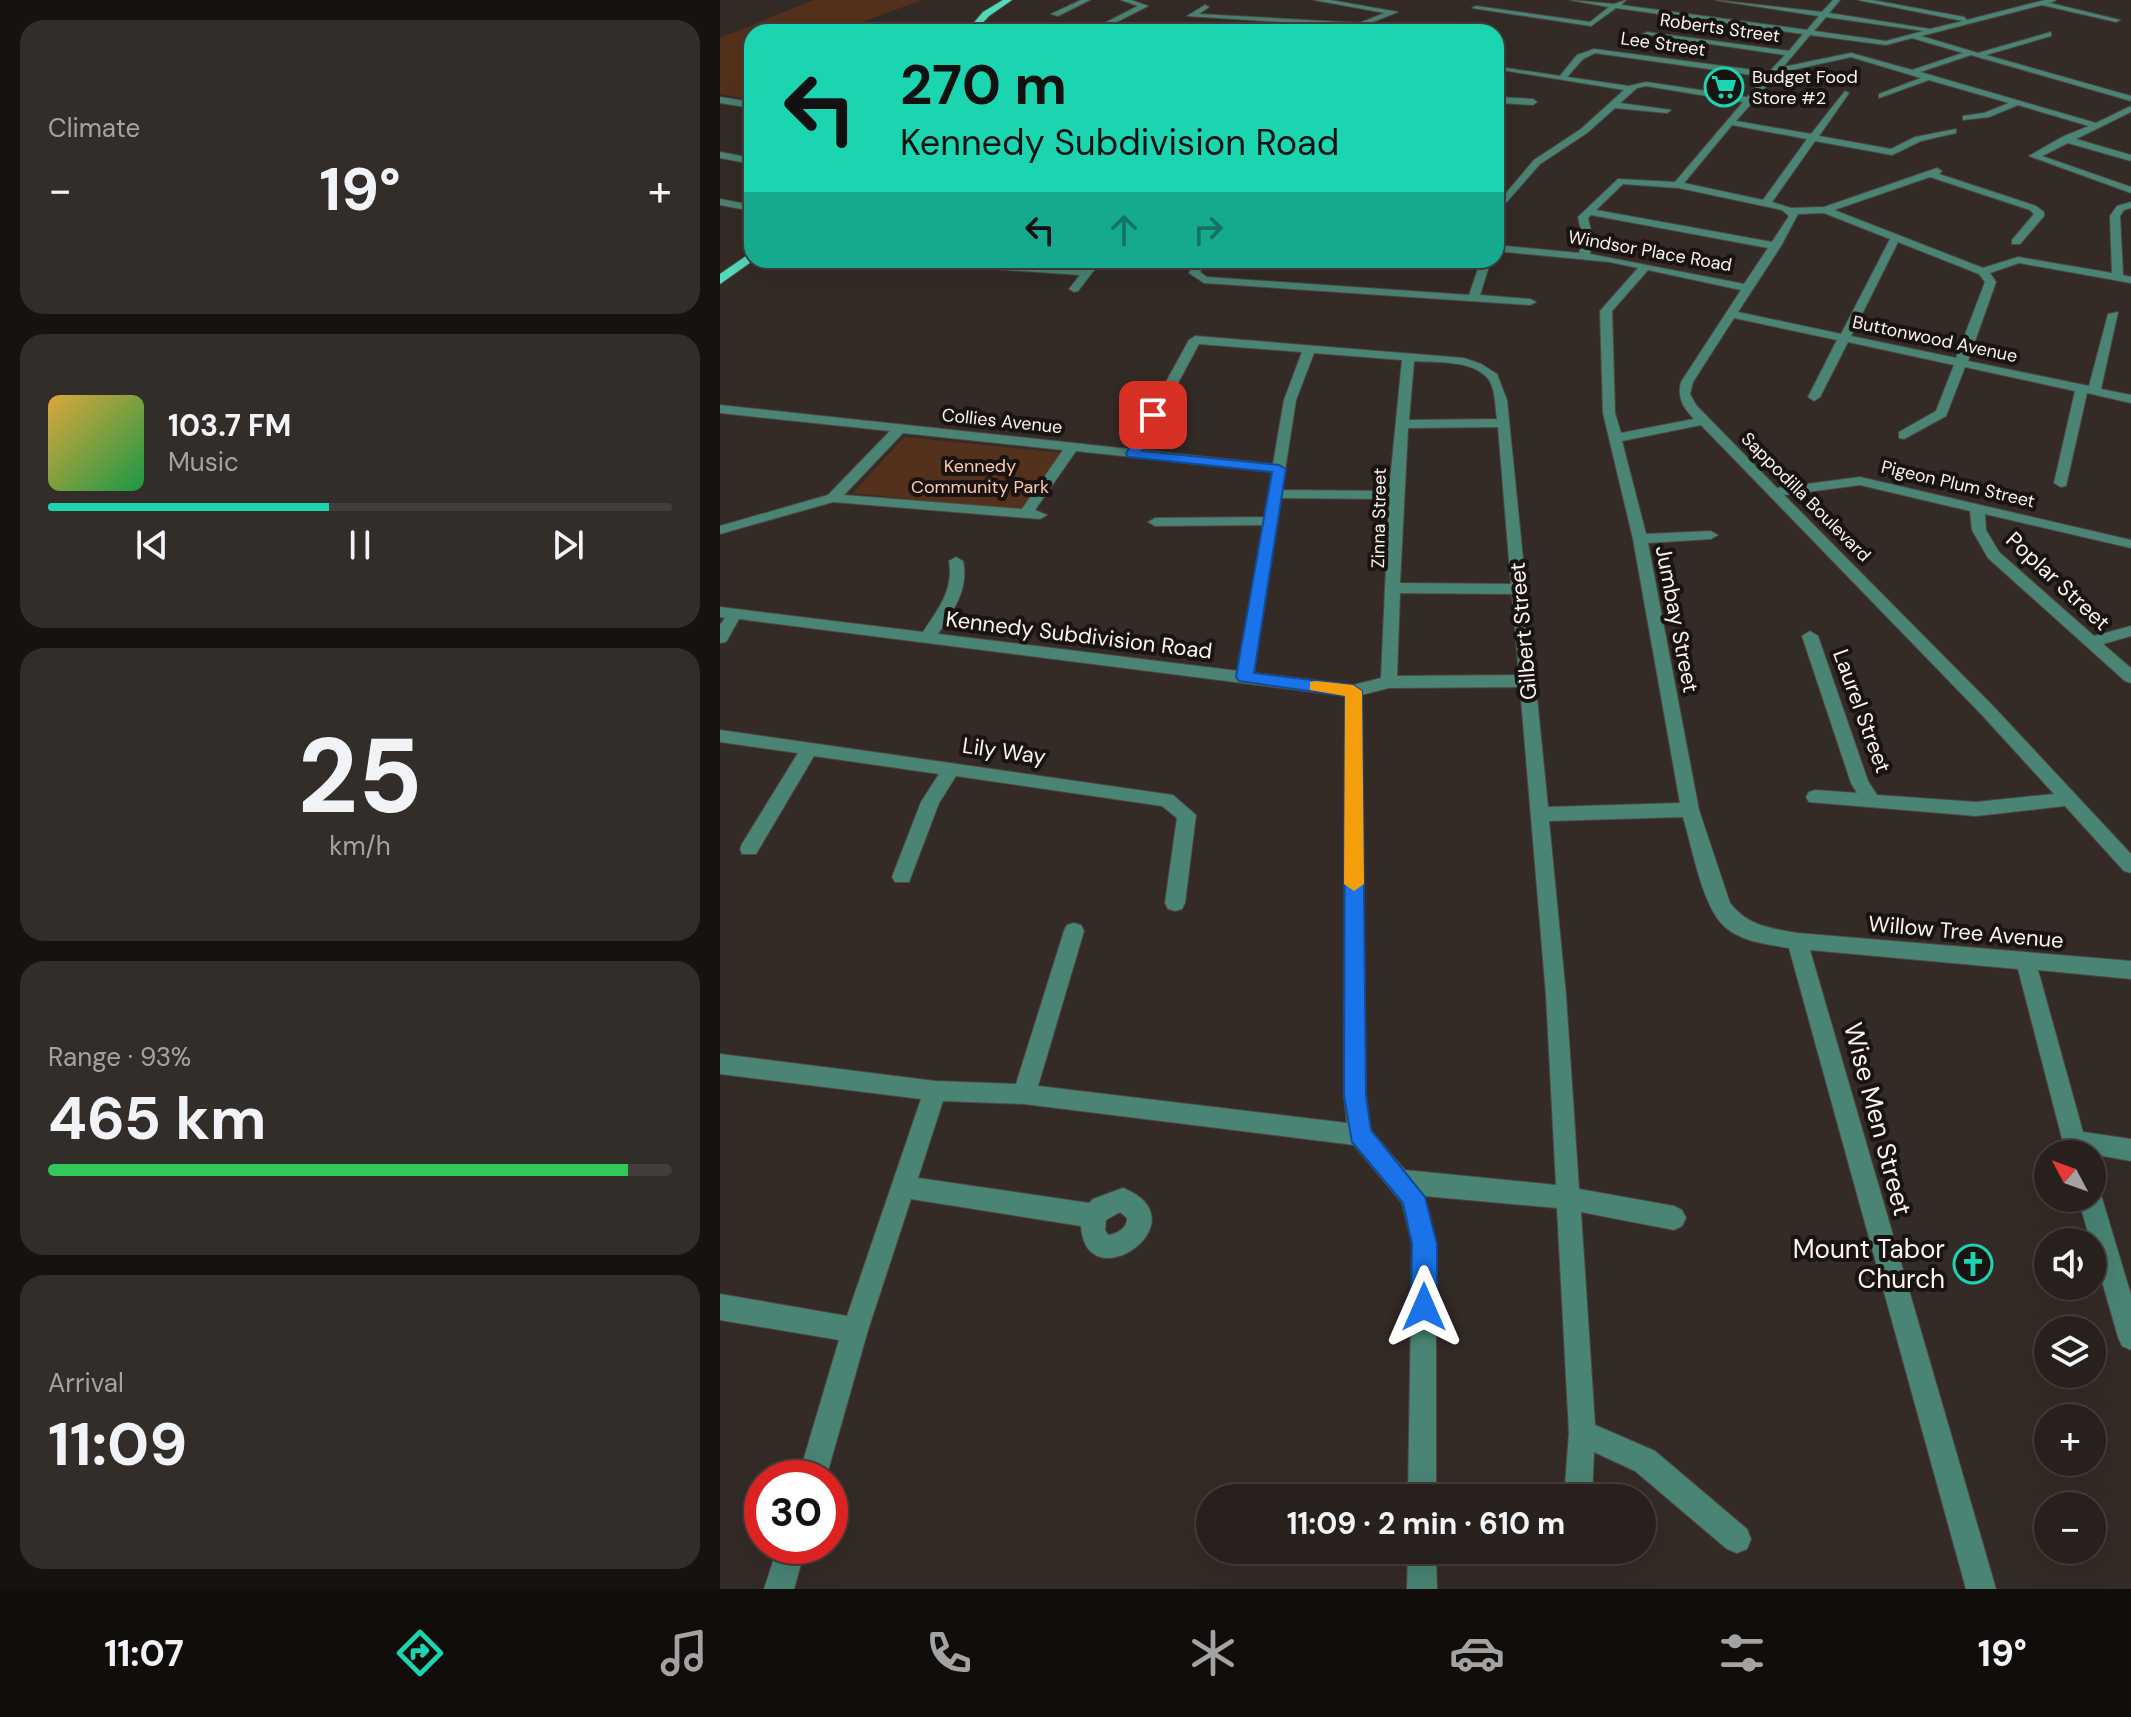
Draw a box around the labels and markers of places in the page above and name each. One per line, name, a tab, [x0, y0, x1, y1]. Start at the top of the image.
place label: Budget Food Store #2	[1752, 65, 1858, 110]
supermarket icon: Budget Food Store #2	[1703, 66, 1745, 108]
pin	[1119, 381, 1187, 449]
place label: Mount Tabor Church	[1793, 1232, 1945, 1296]
church icon: Mount Tabor Church	[1952, 1243, 1994, 1285]

